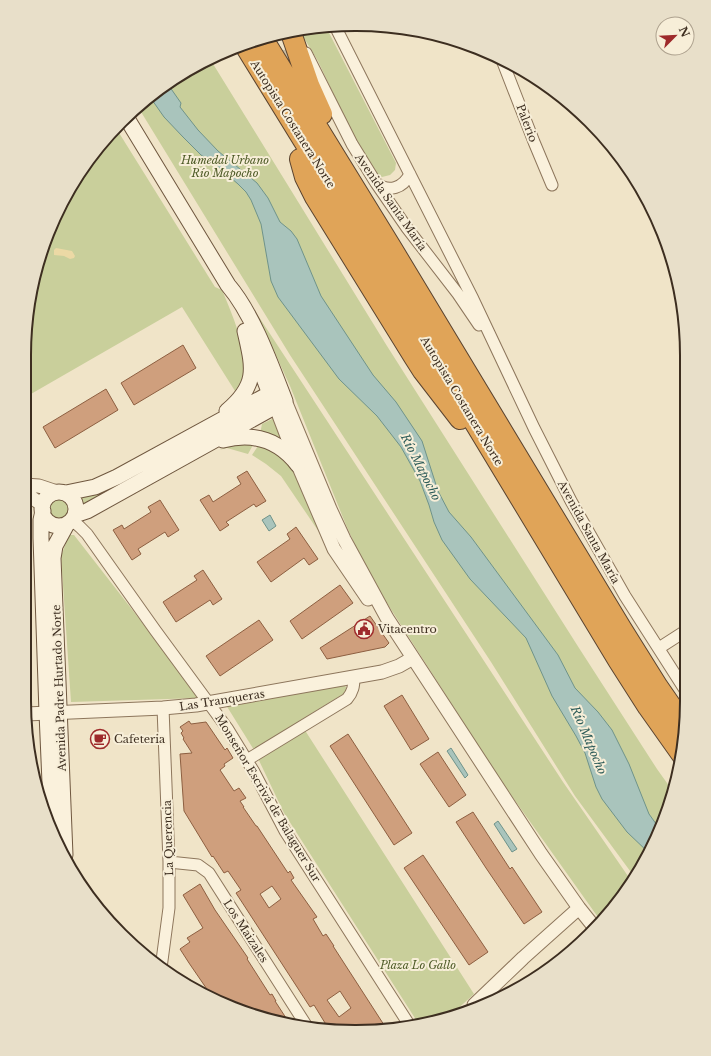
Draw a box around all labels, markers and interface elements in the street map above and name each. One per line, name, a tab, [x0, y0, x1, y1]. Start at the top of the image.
north arrow	[655, 16, 695, 56]
text: N	[676, 24, 693, 40]
street label: Autopista Costanera Norte	[247, 56, 338, 191]
street label: Palerio	[513, 102, 541, 144]
street label: Avenida Santa María	[351, 150, 430, 254]
park label: Humedal Urbano Río Mapocho	[180, 153, 269, 180]
street label: Autopista Costanera Norte	[417, 333, 506, 468]
water label: Río Mapocho	[397, 430, 444, 503]
street label: Avenida Santa María	[554, 477, 624, 587]
street label: Avenida Padre Hurtado Norte	[49, 604, 69, 773]
public building icon: Vitacentro	[353, 618, 375, 640]
place label: Vitacentro	[377, 622, 437, 636]
street label: Las Tranqueras	[178, 686, 266, 714]
water label: Río Mapocho	[567, 703, 610, 776]
street label: Monseñor Escrivá de Balaguer Sur	[212, 712, 324, 885]
cafe icon: Cafeteria	[89, 728, 111, 750]
place label: Cafeteria	[114, 732, 166, 746]
street label: La Querencia	[160, 799, 176, 876]
street label: Los Maizales	[220, 897, 272, 965]
park label: Plaza Lo Gallo	[379, 958, 456, 972]

